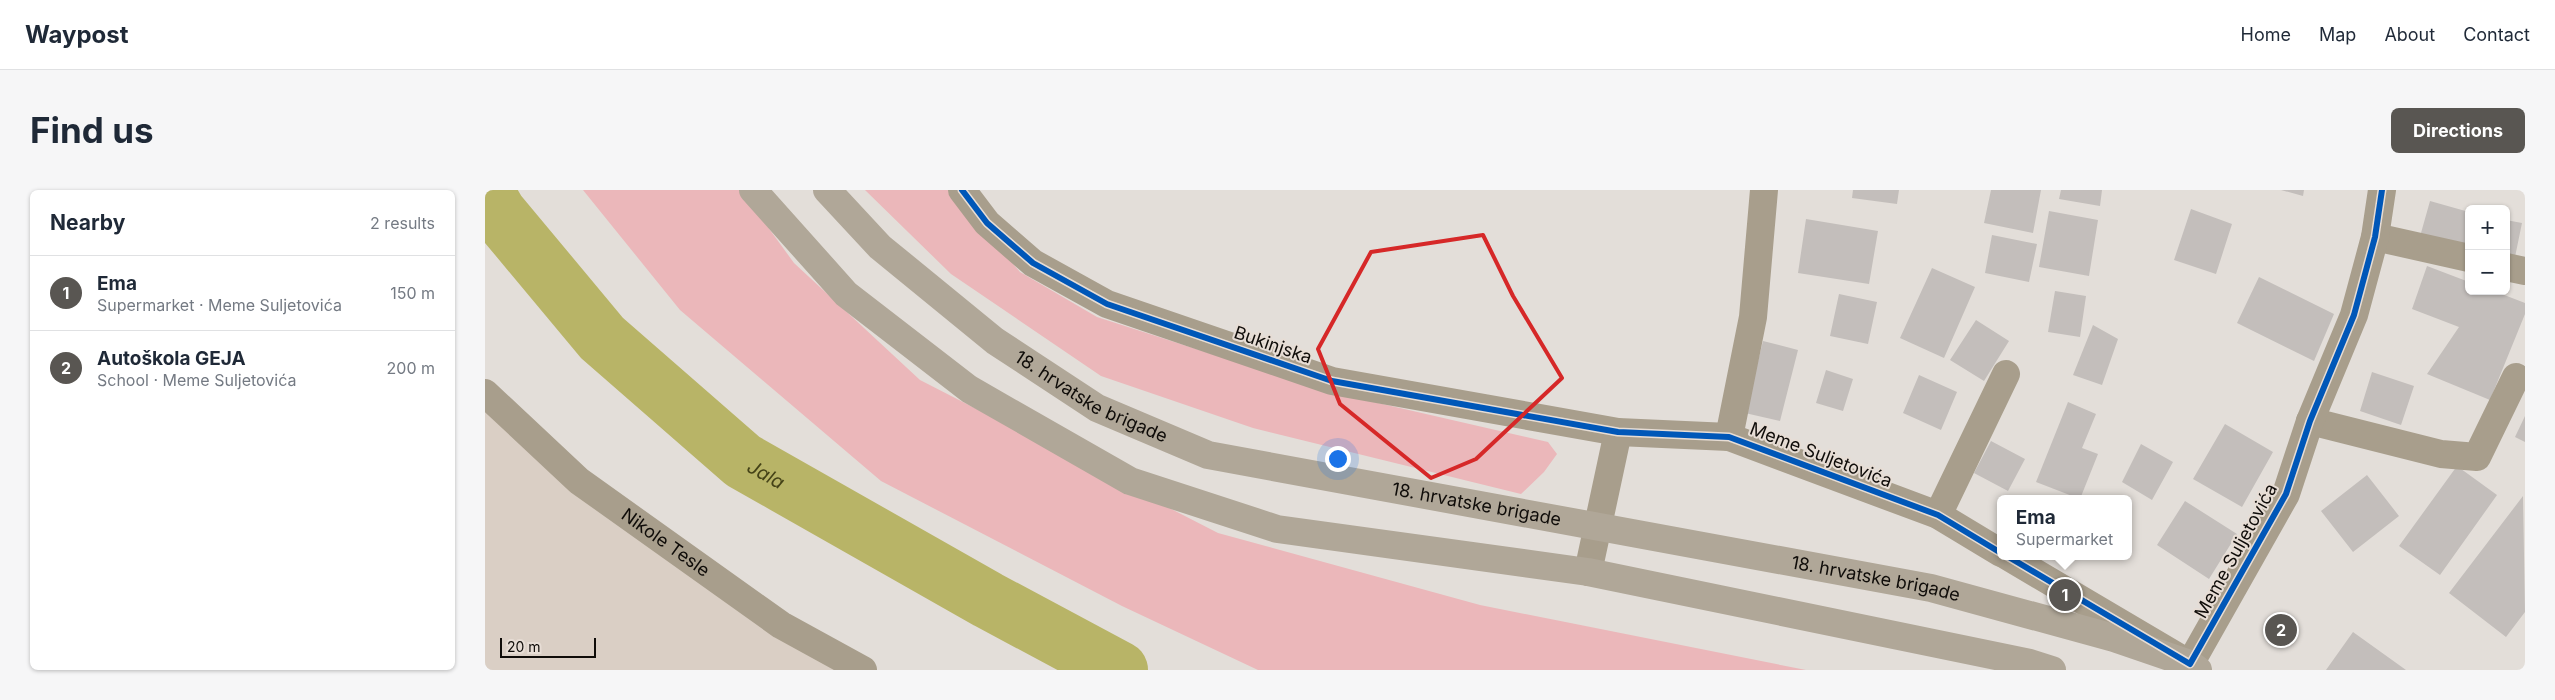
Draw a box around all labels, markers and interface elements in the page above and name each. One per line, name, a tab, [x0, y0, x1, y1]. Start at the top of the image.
text: Waypost	[25, 20, 129, 49]
text: Home	[2241, 24, 2291, 45]
text: Map	[2319, 24, 2356, 45]
text: About	[2384, 24, 2435, 45]
text: Contact	[2463, 24, 2530, 45]
button: Directions	[2391, 108, 2525, 153]
text: Find us	[30, 109, 154, 151]
map controls	[2465, 205, 2510, 295]
button: +	[2465, 205, 2510, 250]
text: Nearby	[50, 210, 125, 235]
text: 2 results	[370, 213, 435, 233]
button: −	[2465, 250, 2510, 295]
text: Ema	[97, 272, 137, 295]
text: 1	[63, 283, 69, 303]
text: 150 m	[390, 283, 435, 303]
text: Supermarket · Meme Suljetovića	[97, 295, 342, 315]
street label: Bukinjska	[1231, 321, 1315, 368]
street label: 18. hrvatske brigade	[1011, 346, 1171, 447]
text: Autoškola GEJA	[97, 347, 246, 370]
text: 2	[61, 358, 71, 378]
text: 200 m	[387, 358, 435, 378]
text: School · Meme Suljetovića	[97, 370, 296, 390]
street label: Meme Suljetovića	[1747, 418, 1895, 491]
your location	[1325, 446, 1351, 472]
water label: Jala	[743, 455, 789, 494]
street label: 18. hrvatske brigade	[1390, 478, 1563, 530]
street label: Meme Suljetovića	[2190, 480, 2281, 622]
popup	[1997, 495, 2132, 560]
street label: Nikole Tesle	[618, 504, 714, 581]
text: Ema	[2016, 506, 2056, 529]
text: Supermarket	[2016, 529, 2113, 549]
street label: 18. hrvatske brigade	[1790, 552, 1963, 605]
pin: 1	[2049, 576, 2081, 614]
pin: 2	[2265, 611, 2297, 649]
scale bar	[500, 635, 596, 658]
text: 20 m	[507, 638, 541, 655]

